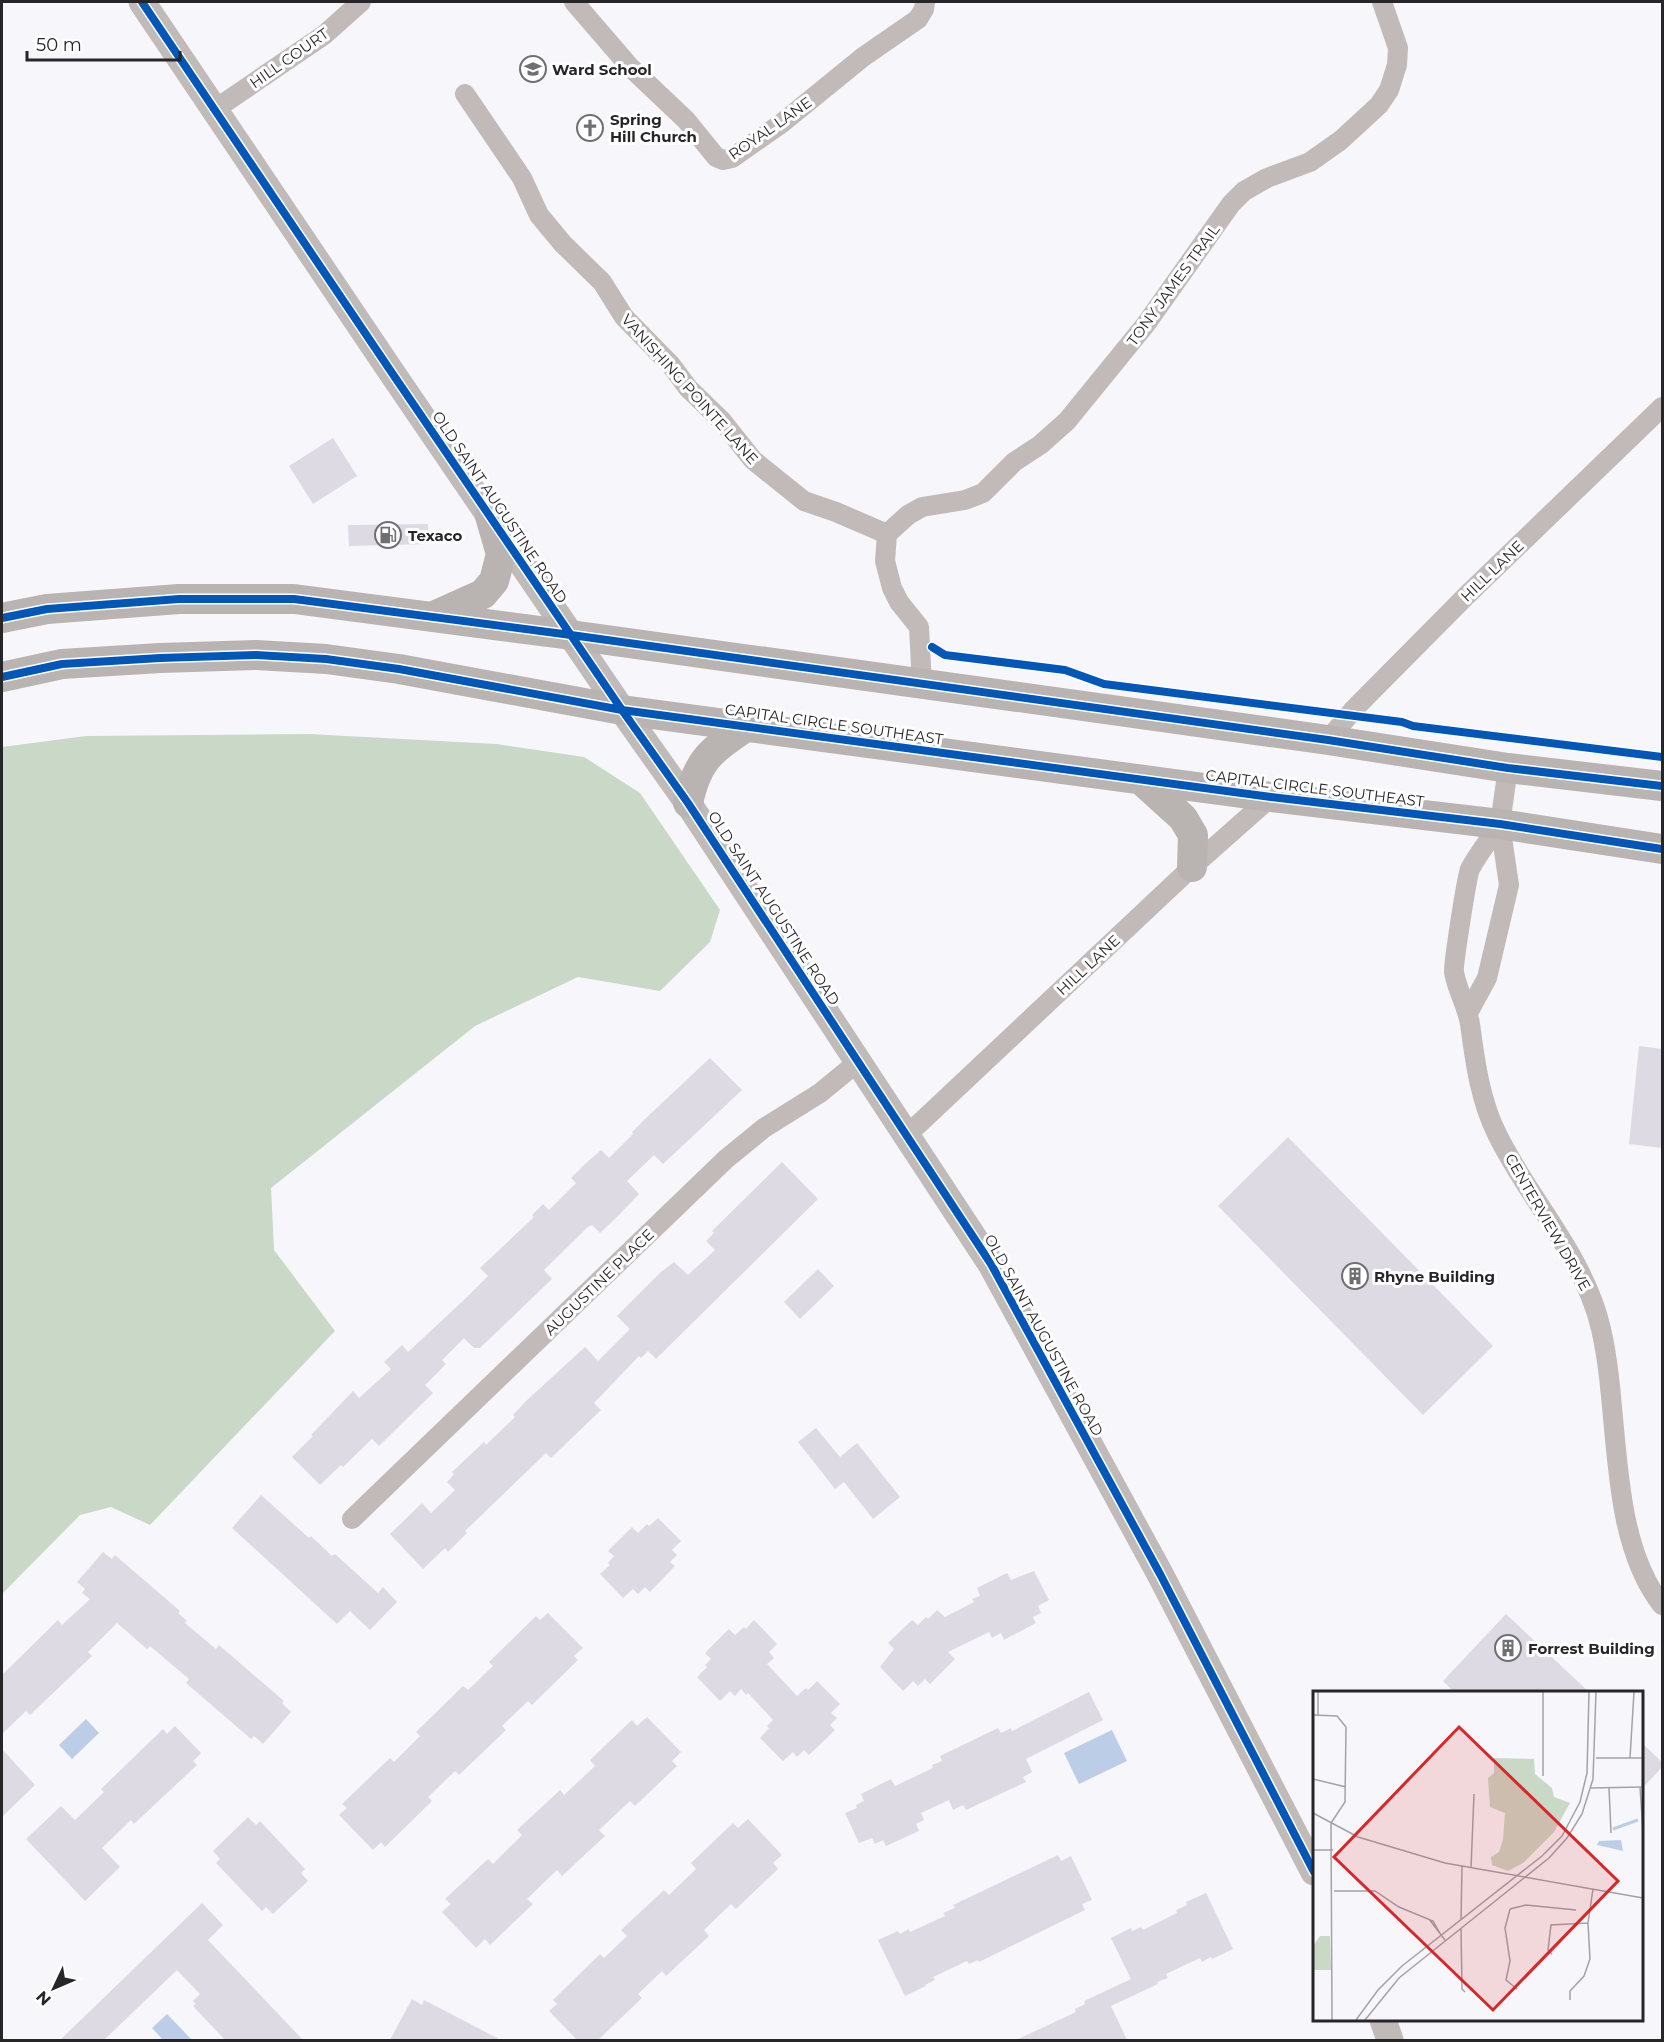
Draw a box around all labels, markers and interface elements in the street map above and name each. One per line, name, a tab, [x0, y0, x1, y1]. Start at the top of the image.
scale bar	[27, 24, 180, 62]
street label: HILL COURT	[246, 24, 333, 92]
text: 50 m	[36, 34, 82, 56]
school or university icon: Ward School	[518, 54, 548, 84]
place label: Ward School	[552, 60, 652, 79]
street label: ROYAL LANE	[725, 92, 815, 164]
place label: Spring Hill Church	[610, 110, 697, 146]
church icon: Spring Hill Church	[575, 113, 605, 143]
street label: TONY JAMES TRAIL	[1123, 220, 1224, 349]
street label: VANISHING POINTE LANE	[618, 310, 762, 468]
street label: OLD SAINT AUGUSTINE ROAD	[428, 407, 572, 607]
fuel station icon: Texaco	[373, 520, 403, 550]
place label: Texaco	[408, 526, 463, 545]
street label: HILL LANE	[1457, 536, 1527, 606]
street label: CAPITAL CIRCLE SOUTHEAST	[724, 699, 945, 749]
street label: CAPITAL CIRCLE SOUTHEAST	[1205, 765, 1426, 811]
street label: OLD SAINT AUGUSTINE ROAD	[704, 807, 844, 1009]
street label: HILL LANE	[1052, 931, 1124, 999]
street label: CENTERVIEW DRIVE	[1501, 1150, 1595, 1294]
street label: AUGUSTINE PLACE	[540, 1225, 658, 1339]
street label: OLD SAINT AUGUSTINE ROAD	[981, 1231, 1107, 1439]
building icon: Rhyne Building	[1340, 1261, 1370, 1291]
place label: Rhyne Building	[1374, 1267, 1495, 1286]
building icon: Forrest Building	[1493, 1633, 1523, 1663]
place label: Forrest Building	[1528, 1639, 1655, 1658]
inset map	[1313, 1691, 1643, 2021]
north arrow	[24, 1958, 84, 2018]
text: N	[32, 1987, 55, 2009]

